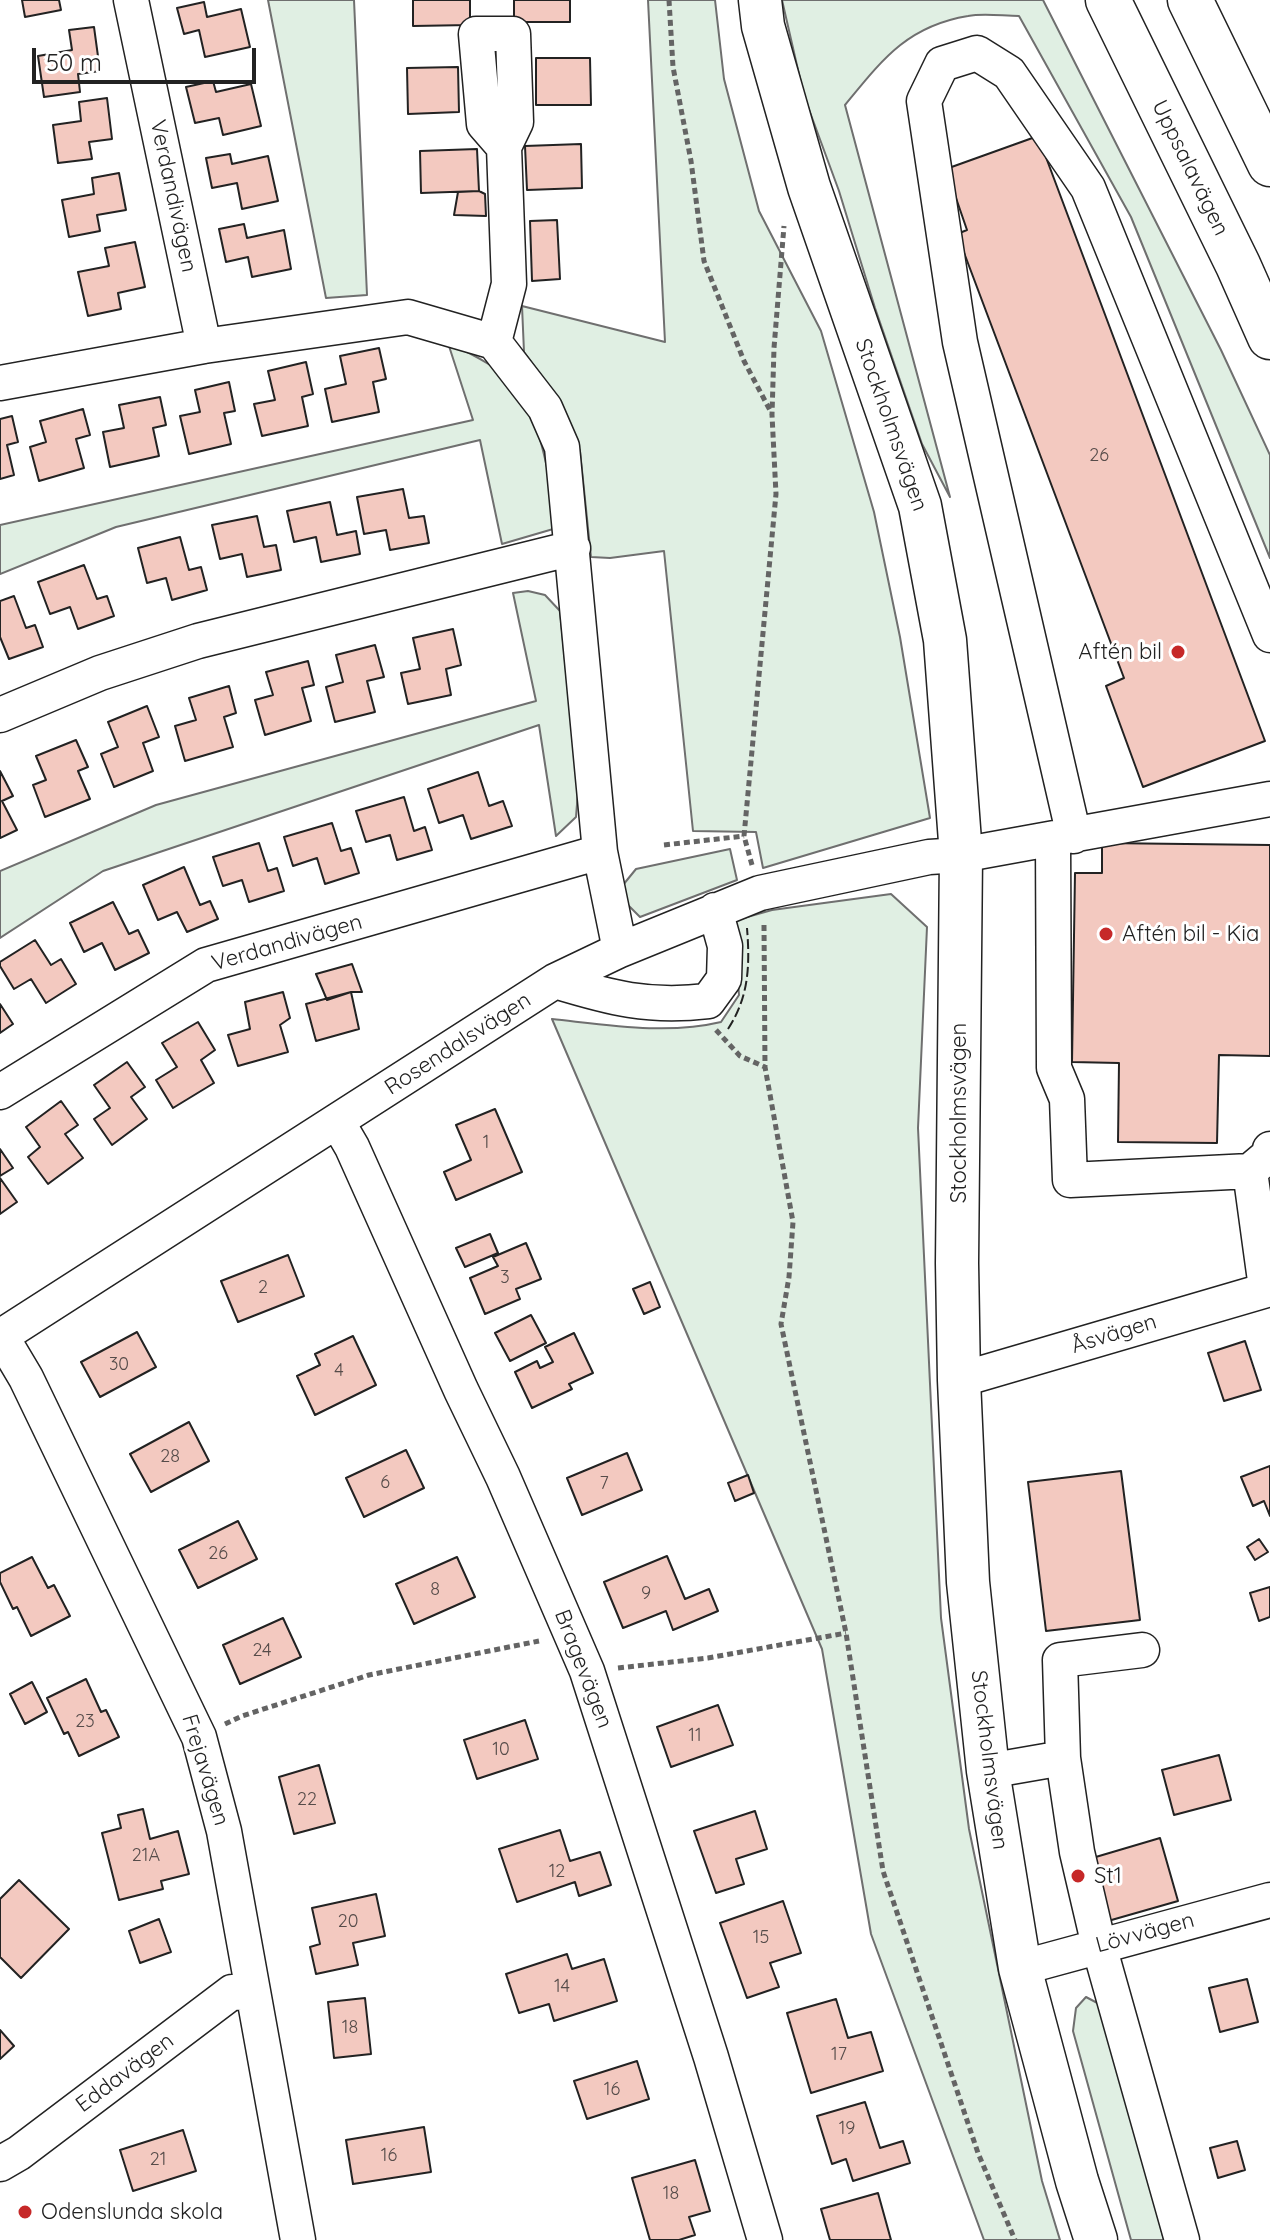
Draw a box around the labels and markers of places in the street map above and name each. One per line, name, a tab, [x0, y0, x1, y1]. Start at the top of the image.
place label: Aftén bil	[1078, 639, 1162, 665]
marker: Aftén bil	[1169, 643, 1187, 661]
place label: Aftén bil - Kia	[1122, 921, 1259, 947]
marker: Aftén bil - Kia	[1097, 925, 1115, 943]
place label: St1	[1094, 1863, 1122, 1889]
marker: St1	[1069, 1867, 1087, 1885]
place label: Odenslunda skola	[41, 2199, 223, 2225]
marker: Odenslunda skola	[16, 2203, 34, 2221]

